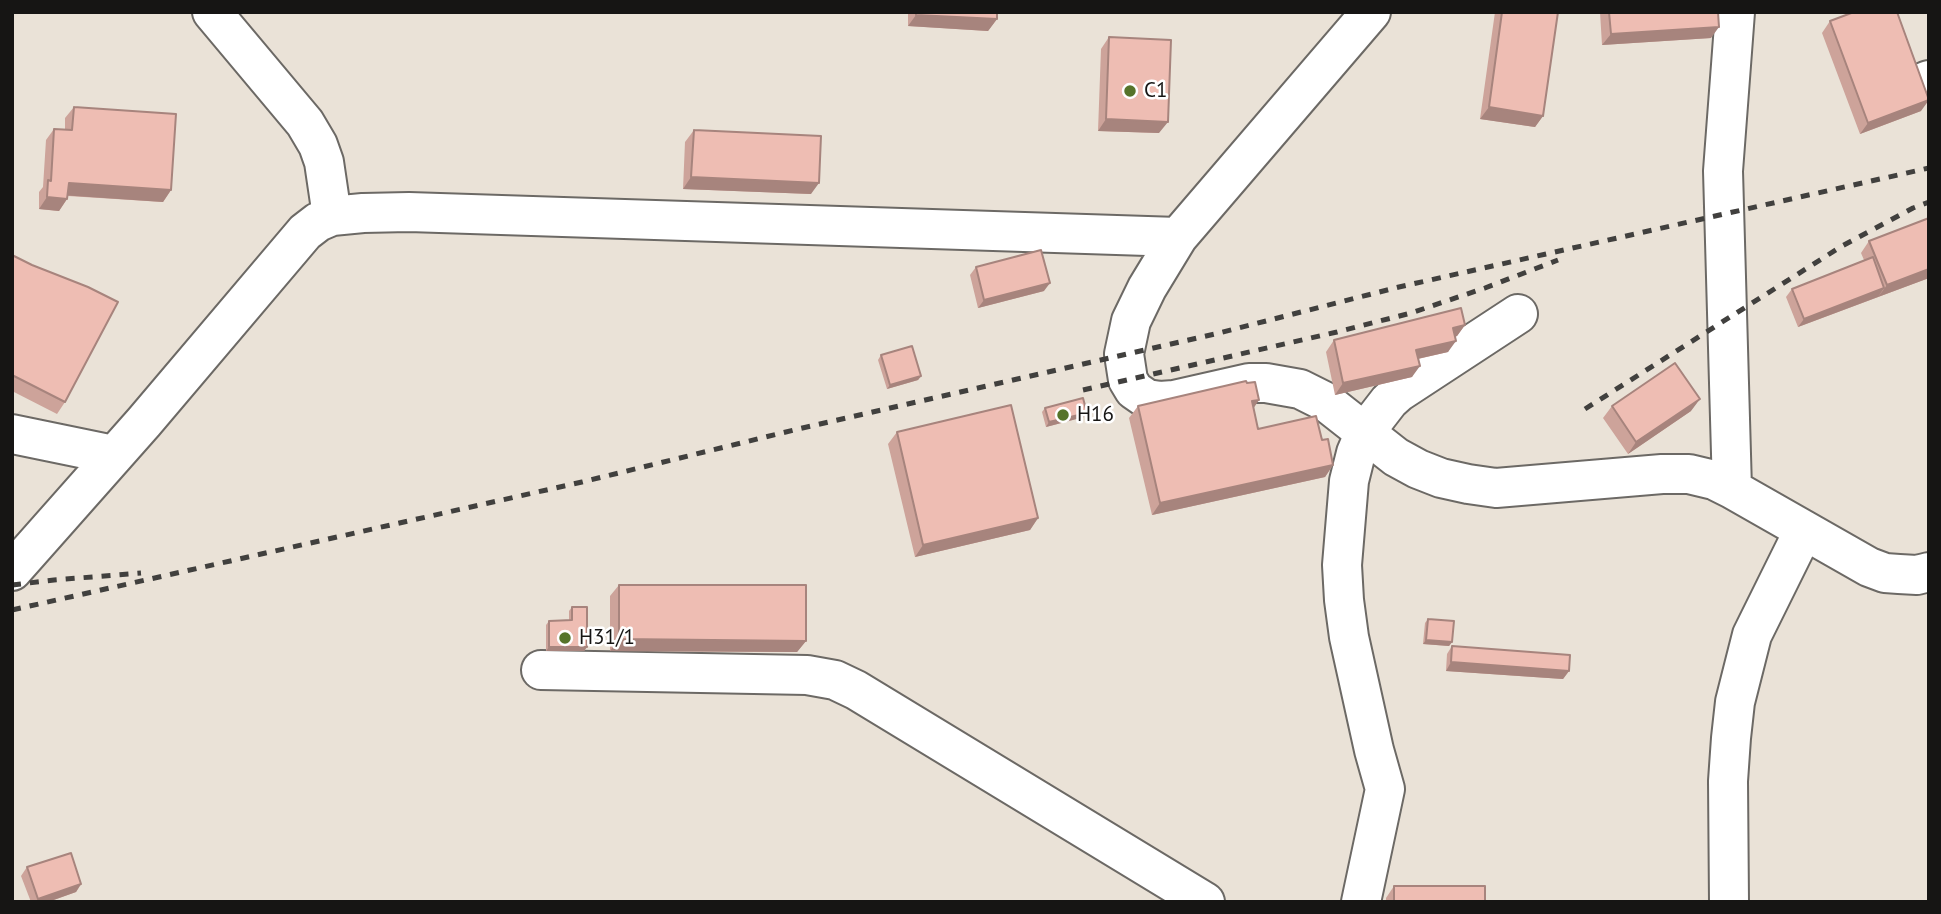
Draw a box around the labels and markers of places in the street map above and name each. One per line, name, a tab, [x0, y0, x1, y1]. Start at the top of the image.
place label: C1	[1144, 78, 1167, 104]
marker: C1	[1122, 83, 1138, 99]
place label: H16	[1077, 402, 1114, 428]
marker: H16	[1055, 407, 1071, 423]
place label: H31/1	[579, 625, 635, 651]
marker: H31/1	[557, 630, 573, 646]

